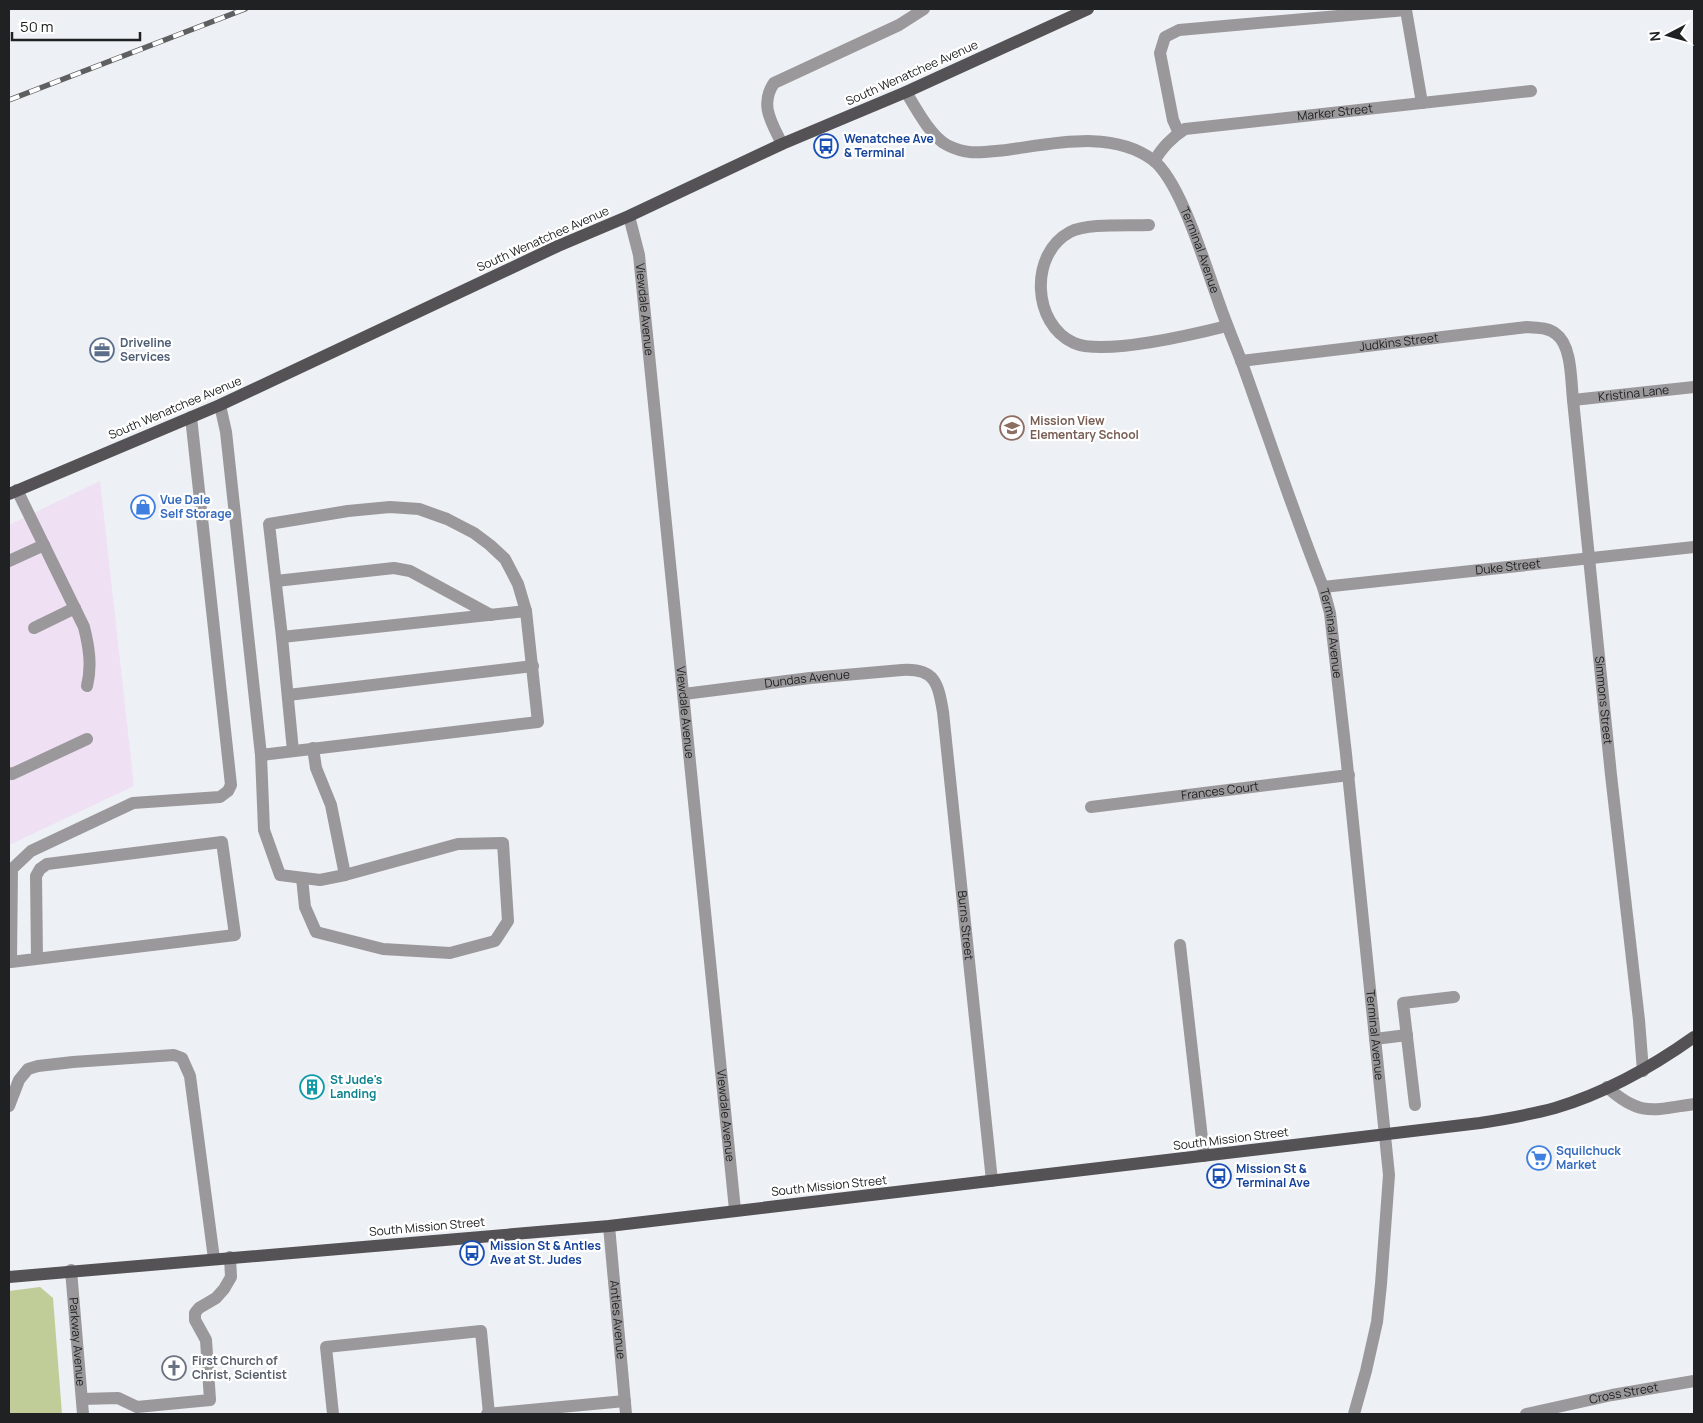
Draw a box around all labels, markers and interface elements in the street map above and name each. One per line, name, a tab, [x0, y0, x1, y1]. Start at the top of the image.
scale bar	[12, 10, 140, 42]
north arrow	[1643, 10, 1693, 60]
text: 50 m	[20, 16, 54, 37]
text: N	[1645, 30, 1665, 42]
street label: South Wenatchee Avenue	[843, 36, 981, 109]
street label: Marker Street	[1296, 99, 1374, 125]
place label: Wenatchee Ave & Terminal	[844, 130, 934, 161]
bus stop icon: Wenatchee Ave & Terminal	[813, 133, 839, 159]
street label: South Wenatchee Avenue	[474, 202, 612, 275]
street label: Terminal Avenue	[1176, 204, 1224, 295]
street label: Viewdale Avenue	[632, 262, 658, 356]
street label: Judkins Street	[1358, 329, 1440, 355]
place label: Driveline Services	[120, 334, 172, 365]
office icon: Driveline Services	[89, 337, 115, 363]
street label: South Wenatchee Avenue	[106, 372, 244, 443]
street label: Kristina Lane	[1597, 381, 1670, 405]
place label: Mission View Elementary School	[1030, 412, 1139, 443]
school or university icon: Mission View Elementary School	[999, 415, 1025, 441]
place label: Vue Dale Self Storage	[160, 491, 232, 522]
shop icon: Vue Dale Self Storage	[130, 494, 156, 520]
street label: Duke Street	[1474, 555, 1542, 579]
street label: Terminal Avenue	[1316, 586, 1346, 679]
street label: Simmons Street	[1591, 655, 1617, 745]
street label: Viewdale Avenue	[672, 665, 699, 759]
street label: Dundas Avenue	[763, 666, 850, 692]
street label: Frances Court	[1180, 777, 1260, 804]
street label: Burns Street	[954, 890, 978, 961]
street label: Terminal Avenue	[1362, 989, 1388, 1081]
street label: Viewdale Avenue	[713, 1068, 739, 1162]
place label: St Jude's Landing	[330, 1071, 383, 1102]
building icon: St Jude's Landing	[299, 1074, 325, 1100]
street label: South Mission Street	[1172, 1123, 1290, 1154]
place label: Squilchuck Market	[1556, 1142, 1621, 1173]
supermarket icon: Squilchuck Market	[1526, 1145, 1552, 1171]
place label: Mission St & Terminal Ave	[1236, 1160, 1310, 1191]
bus stop icon: Mission St & Terminal Ave	[1206, 1163, 1232, 1189]
street label: South Mission Street	[770, 1171, 888, 1200]
street label: South Mission Street	[368, 1213, 486, 1240]
place label: Mission St & Antles Ave at St. Judes	[490, 1237, 602, 1268]
bus stop icon: Mission St & Antles Ave at St. Judes	[459, 1240, 485, 1266]
street label: Antles Avenue	[606, 1279, 630, 1360]
street label: Parkway Avenue	[65, 1297, 90, 1387]
place label: First Church of Christ, Scientist	[192, 1352, 287, 1383]
church icon: First Church of Christ, Scientist	[161, 1355, 187, 1381]
street label: Cross Street	[1587, 1378, 1660, 1408]

